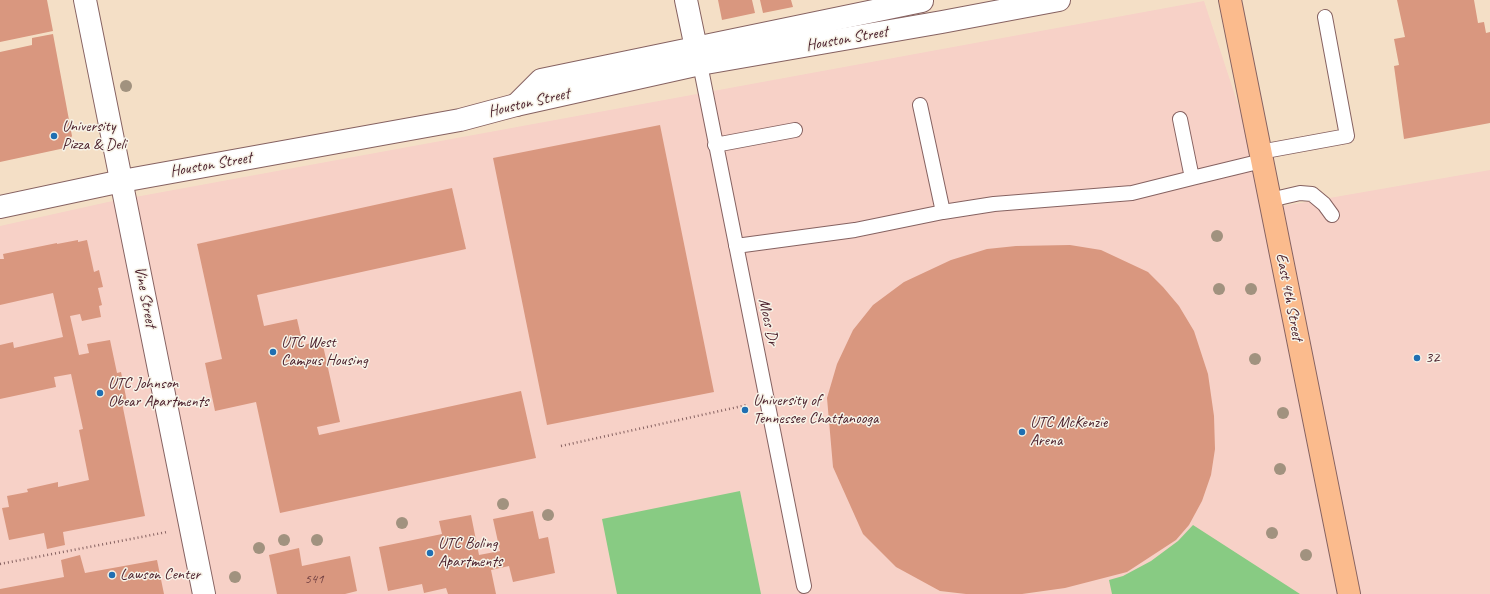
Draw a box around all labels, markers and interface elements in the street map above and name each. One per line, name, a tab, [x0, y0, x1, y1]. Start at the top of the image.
street label: Houston Street	[805, 22, 889, 56]
street label: Houston Street	[486, 84, 572, 122]
place label: University Pizza & Deli	[62, 117, 126, 155]
marker: University Pizza & Deli	[49, 131, 59, 141]
street label: Houston Street	[169, 148, 253, 182]
street label: East 4th Street	[1271, 252, 1307, 342]
street label: Vine Street	[130, 265, 160, 329]
street label: Mocs Dr	[754, 297, 782, 347]
place label: UTC West Campus Housing	[281, 333, 368, 371]
marker: UTC West Campus Housing	[268, 347, 278, 357]
place label: 32	[1425, 348, 1439, 368]
marker: 32	[1412, 353, 1422, 363]
place label: UTC Johnson Obear Apartments	[108, 374, 208, 412]
marker: UTC Johnson Obear Apartments	[95, 388, 105, 398]
place label: University of Tennessee Chattanooga	[753, 391, 878, 429]
marker: University of Tennessee Chattanooga	[740, 405, 750, 415]
place label: UTC McKenzie Arena	[1030, 413, 1107, 451]
marker: UTC McKenzie Arena	[1017, 427, 1027, 437]
place label: UTC Boling Apartments	[438, 534, 502, 572]
marker: UTC Boling Apartments	[425, 548, 435, 558]
place label: Lawson Center	[120, 565, 200, 585]
marker: Lawson Center	[107, 570, 117, 580]
house number: 541	[305, 571, 323, 587]

